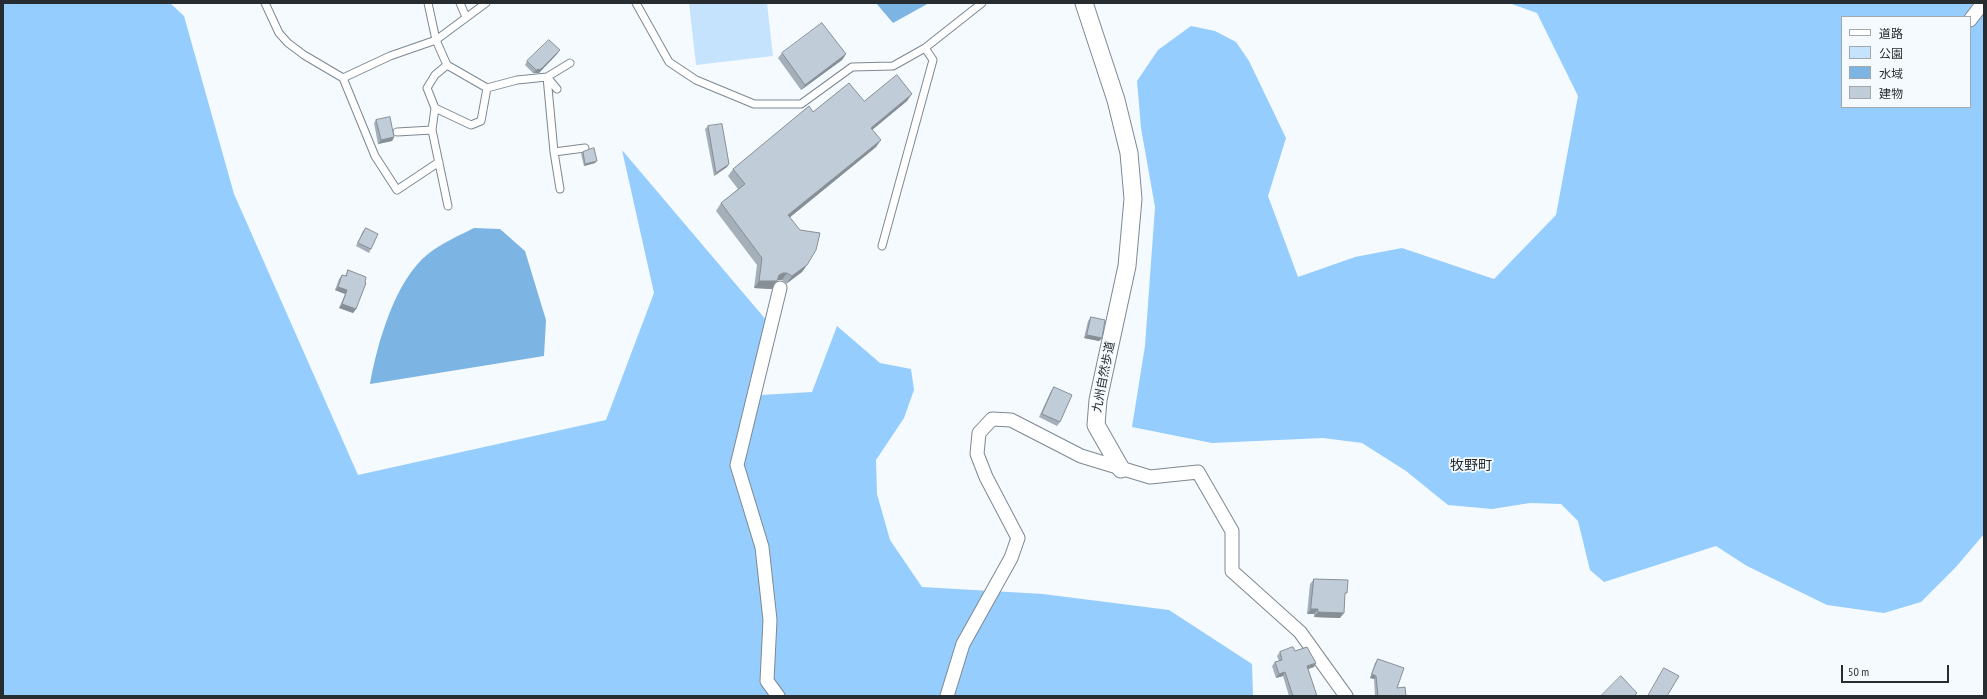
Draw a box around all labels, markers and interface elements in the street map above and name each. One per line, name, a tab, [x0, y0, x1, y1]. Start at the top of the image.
legend	[1841, 16, 1971, 108]
text: 道路	[1879, 26, 1903, 41]
text: 公園	[1879, 46, 1903, 61]
text: 水域	[1879, 66, 1903, 81]
text: 建物	[1879, 86, 1903, 101]
street label: 九州自然歩道	[1090, 340, 1118, 414]
district label: 牧野町	[1450, 458, 1492, 474]
scale bar	[1843, 657, 1951, 683]
text: 50 m	[1848, 664, 1869, 679]

